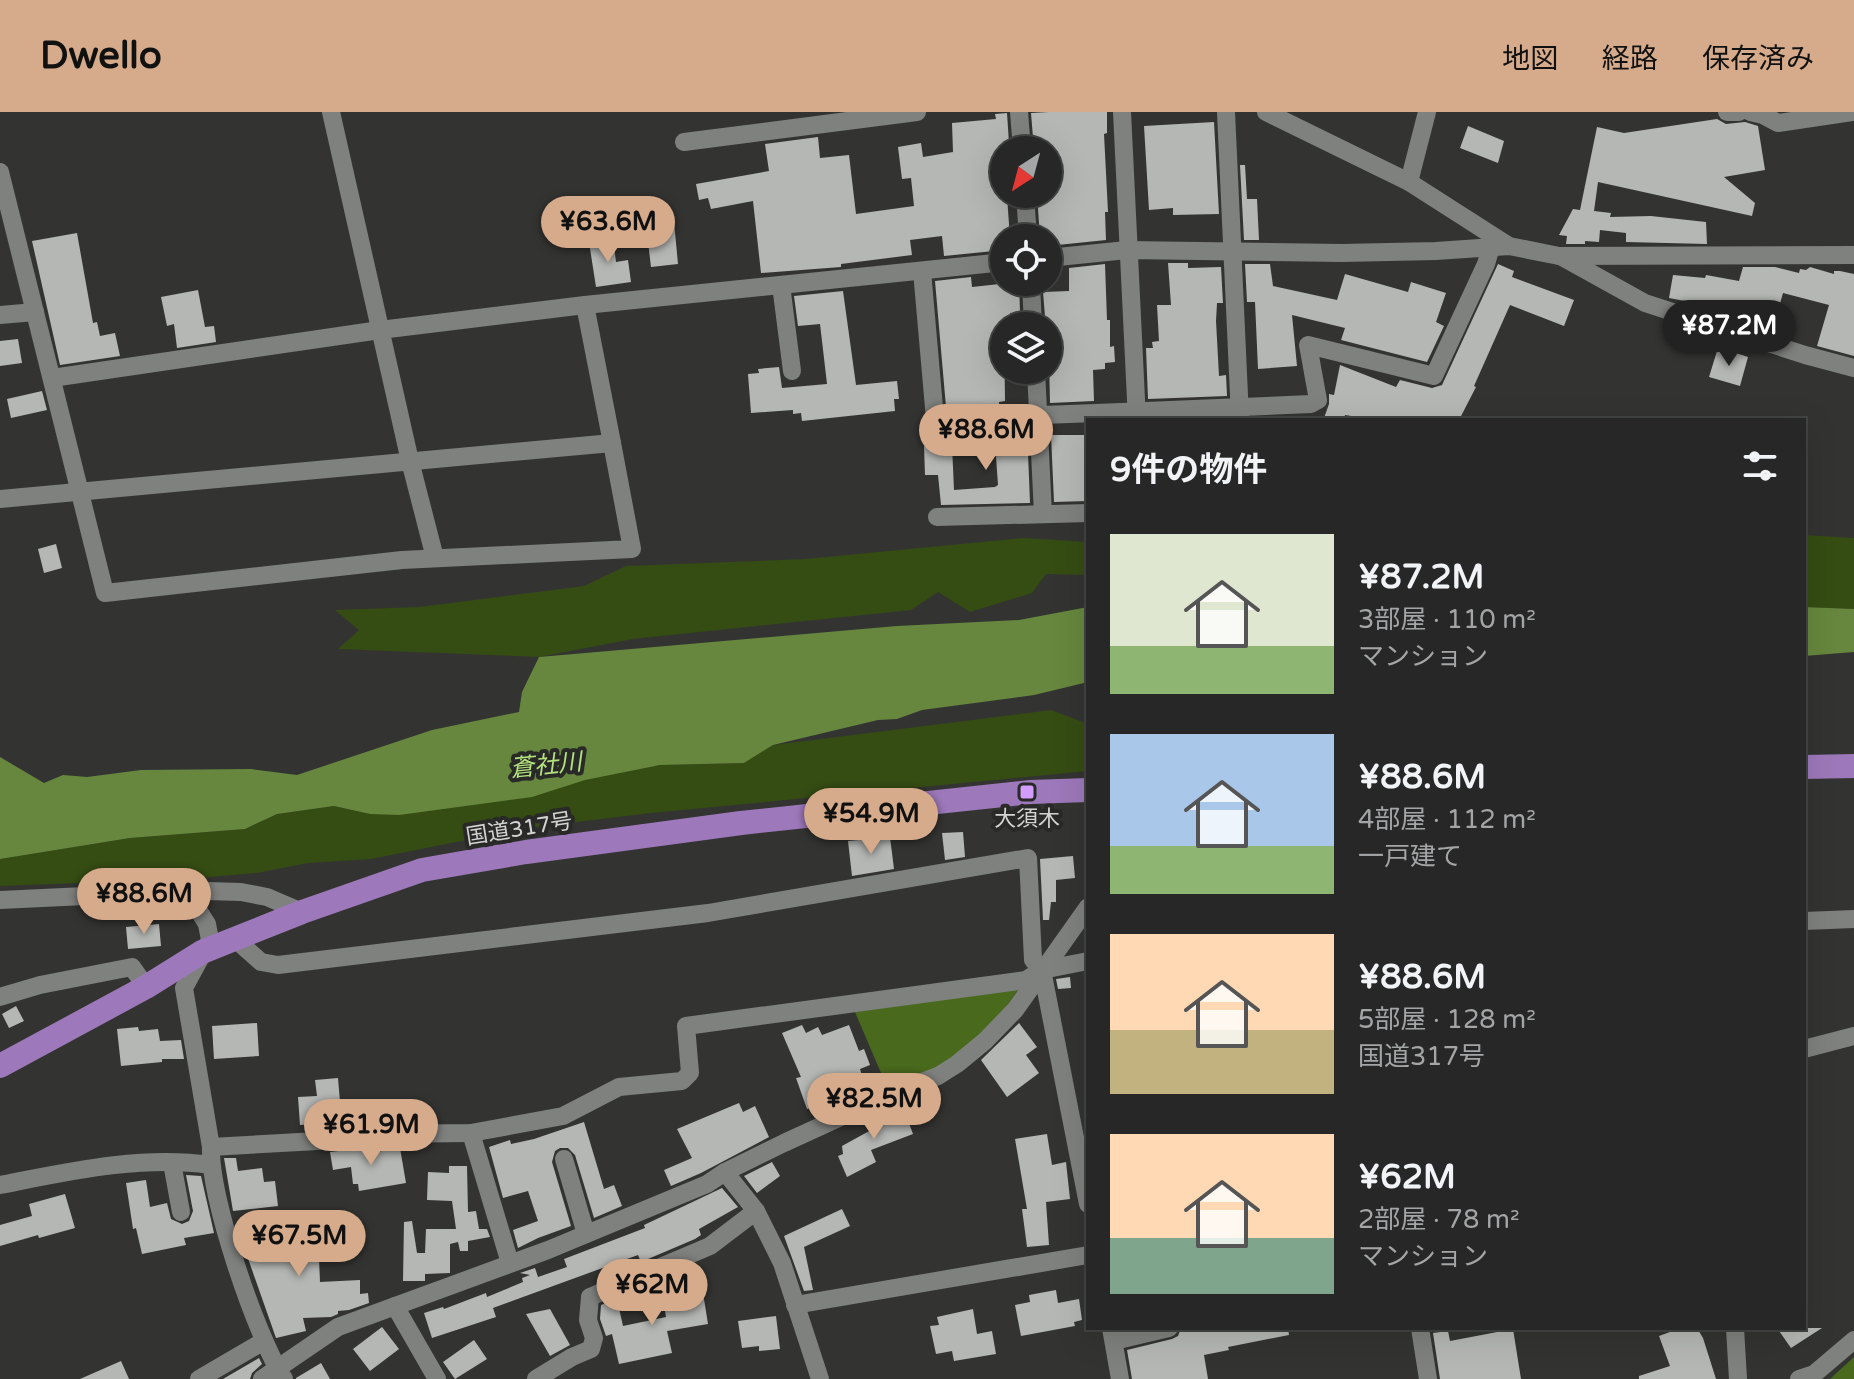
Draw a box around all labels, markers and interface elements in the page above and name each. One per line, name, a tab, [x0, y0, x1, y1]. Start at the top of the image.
text: Dwello	[40, 33, 162, 79]
text: 地図	[1502, 42, 1558, 76]
text: 経路	[1602, 42, 1658, 76]
text: 保存済み	[1702, 42, 1814, 76]
north arrow	[990, 136, 1062, 208]
map controls	[990, 136, 1062, 384]
pin: ¥63.6M	[543, 196, 673, 264]
text: ¥63.6M	[559, 206, 657, 237]
button: locate	[990, 224, 1062, 296]
pin: ¥87.2M	[1664, 300, 1794, 368]
text: ¥87.2M	[1681, 310, 1777, 341]
button: layers	[990, 312, 1062, 384]
pin: ¥88.6M	[921, 404, 1051, 472]
text: ¥88.6M	[937, 414, 1035, 445]
icon: filters	[1738, 444, 1782, 488]
text: 9件の物件	[1110, 450, 1267, 491]
text: ¥87.2M	[1358, 557, 1484, 598]
icon: home	[1174, 566, 1270, 662]
text: 3部屋 · 110 m²	[1358, 604, 1536, 635]
text: マンション	[1358, 641, 1488, 672]
water label: 蒼社川	[509, 747, 586, 784]
text: ¥88.6M	[1358, 757, 1486, 798]
icon: home	[1174, 766, 1270, 862]
marker: 大須木	[1018, 783, 1036, 801]
pin: ¥54.9M	[806, 788, 936, 856]
text: ¥54.9M	[822, 798, 920, 829]
text: 4部屋 · 112 m²	[1358, 804, 1536, 835]
place label: 大須木	[994, 806, 1060, 832]
street label: 国道317号	[464, 808, 574, 850]
text: 一戸建て	[1358, 841, 1462, 872]
pin: ¥88.6M	[79, 868, 209, 936]
text: ¥88.6M	[95, 878, 193, 909]
text: ¥88.6M	[1358, 957, 1486, 998]
icon: home	[1174, 966, 1270, 1062]
text: 5部屋 · 128 m²	[1358, 1004, 1536, 1035]
text: 国道317号	[1358, 1041, 1485, 1072]
pin: ¥82.5M	[809, 1073, 939, 1141]
text: ¥82.5M	[825, 1083, 923, 1114]
pin: ¥61.9M	[306, 1099, 436, 1167]
text: ¥61.9M	[322, 1109, 420, 1140]
text: ¥62M	[1358, 1157, 1456, 1198]
icon: home	[1174, 1166, 1270, 1262]
text: 2部屋 · 78 m²	[1358, 1204, 1520, 1235]
pin: ¥67.5M	[234, 1210, 364, 1278]
text: ¥67.5M	[251, 1220, 347, 1251]
text: マンション	[1358, 1241, 1488, 1272]
pin: ¥62M	[605, 1259, 699, 1327]
text: ¥62M	[615, 1269, 689, 1300]

